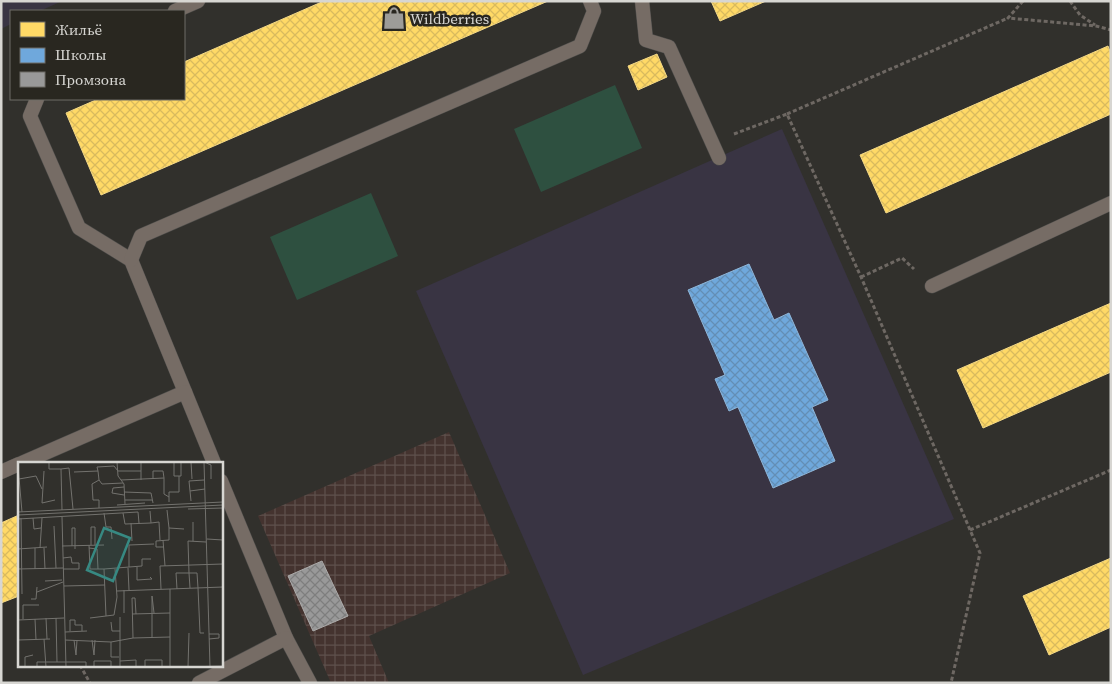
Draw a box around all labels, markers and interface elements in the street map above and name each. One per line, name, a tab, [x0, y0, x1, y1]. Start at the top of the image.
shop icon: Wildberries	[381, 5, 407, 31]
place label: Wildberries	[410, 8, 489, 29]
legend	[10, 10, 185, 100]
text: Жильё	[55, 19, 103, 40]
text: Школы	[55, 44, 106, 65]
text: Промзона	[55, 69, 126, 90]
inset map	[18, 462, 222, 666]

